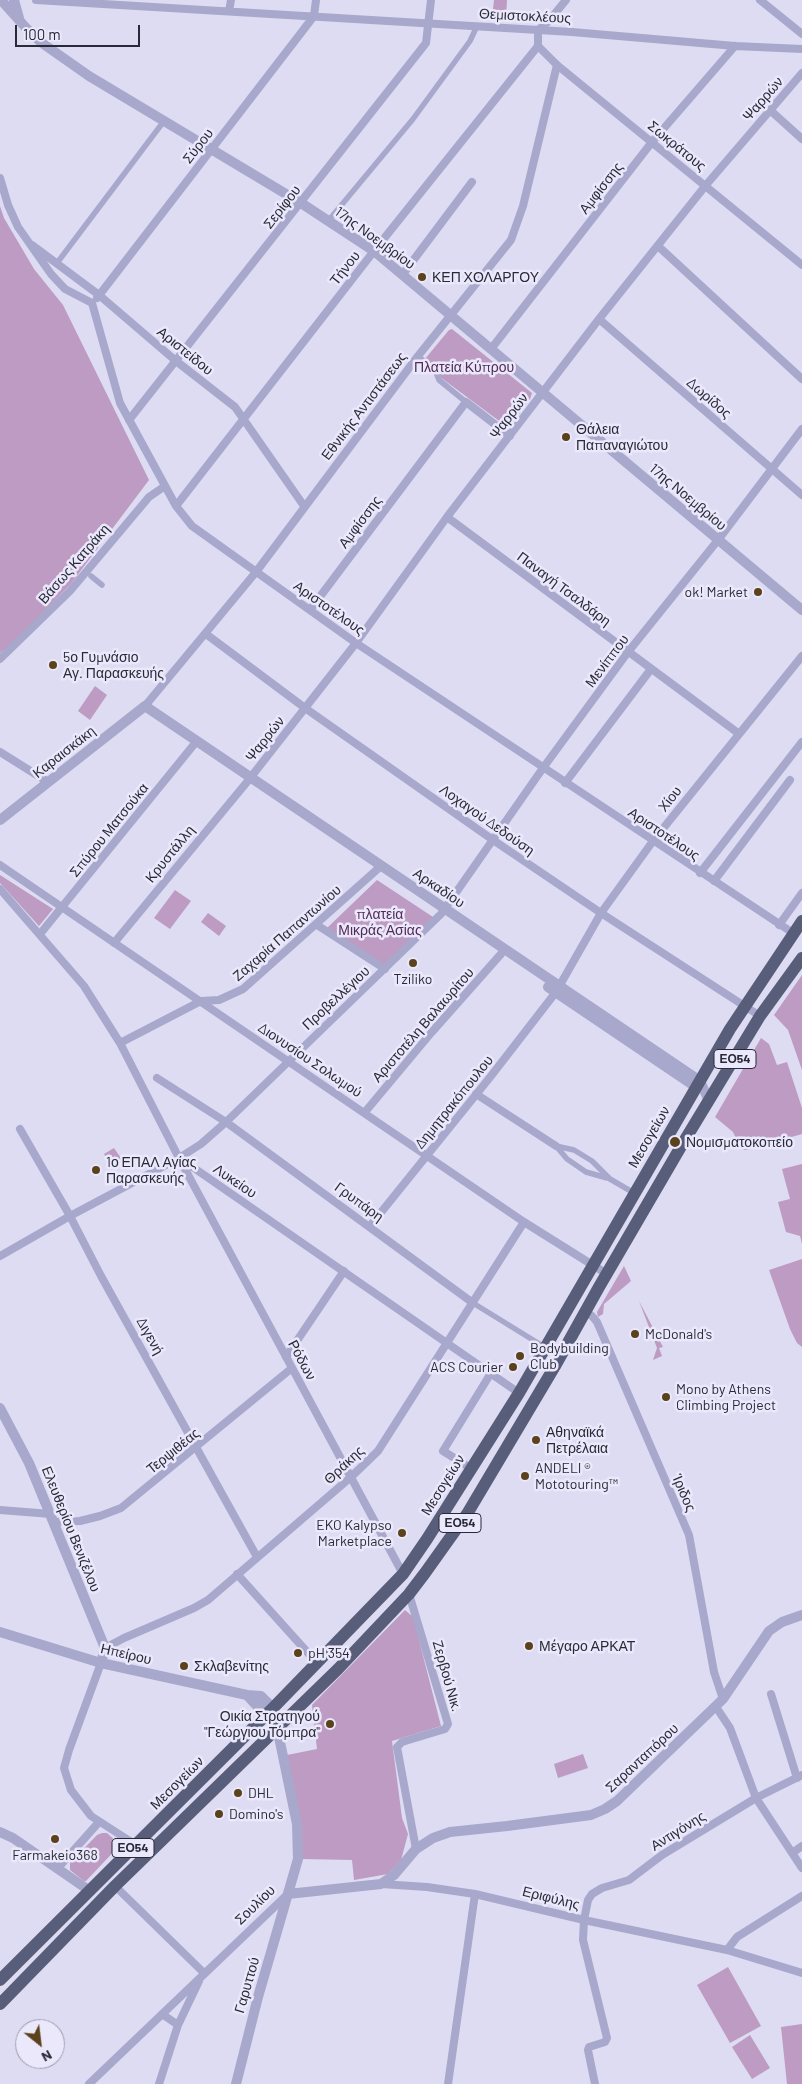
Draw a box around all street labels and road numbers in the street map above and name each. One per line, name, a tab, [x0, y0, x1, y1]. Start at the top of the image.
street label: Θεμιστοκλέους	[479, 5, 571, 27]
street label: Ψαρρών	[739, 73, 787, 125]
street label: Σωκράτους	[644, 117, 710, 175]
street label: Σύρου	[179, 125, 217, 167]
street label: Αμφίσσης	[576, 159, 626, 217]
street label: Σερίφου	[260, 182, 304, 232]
street label: 17ης Νοεμβρίου	[332, 203, 418, 273]
street label: Τήνου	[326, 248, 364, 288]
street label: Αριστείδου	[154, 323, 216, 379]
street label: Εθνικής Αντιστάσεως	[318, 349, 410, 463]
street label: Δωρίδος	[683, 374, 735, 422]
street label: Ψαρρών	[486, 390, 532, 442]
street label: 17ης Νοεμβρίου	[646, 460, 730, 534]
street label: Αμφίσσης	[335, 493, 385, 551]
street label: Βάσως Κατράκη	[35, 521, 113, 607]
street label: Παναγή Τσαλδάρη	[514, 548, 614, 630]
street label: Αριστοτέλους	[290, 577, 368, 639]
street label: Μενίππου	[582, 631, 632, 691]
street label: Ψαρρών	[242, 713, 288, 765]
street label: Καραισκάκη	[29, 722, 99, 782]
street label: Σπύρου Ματσούκα	[66, 780, 152, 880]
street label: Λοχαγού Δεδούση	[436, 781, 538, 859]
street label: Χίου	[655, 783, 685, 815]
street label: Αριστοτέλους	[625, 804, 703, 864]
street label: Κρυστάλλη	[142, 822, 198, 886]
street label: Αρκαδίου	[410, 865, 468, 911]
street label: Ζαχαρία Παπαντωνίου	[229, 881, 345, 985]
street label: Προβελλέγιου	[299, 963, 373, 1033]
street label: Αριστοτέλη Βαλαωρίτου	[369, 964, 477, 1086]
street label: Διονυσίου Σολωμού	[255, 1019, 365, 1101]
road number: ΕΟ54	[714, 1050, 756, 1068]
street label: Δημητρακόπουλου	[411, 1052, 497, 1152]
street label: Μεσογείων	[625, 1103, 673, 1171]
street label: Λυκείου	[210, 1160, 260, 1202]
street label: Γρυπάρη	[331, 1179, 387, 1225]
street label: Διγενή	[133, 1314, 167, 1358]
street label: Ρόδων	[285, 1337, 319, 1383]
street label: Τερψιθέας	[143, 1425, 203, 1477]
street label: Θράκης	[321, 1442, 367, 1488]
street label: Μεσογείων	[418, 1451, 468, 1519]
street label: Ελευθερίου Βενιζέλου	[38, 1464, 104, 1594]
street label: Ίριδος	[669, 1472, 699, 1514]
road number: ΕΟ54	[439, 1514, 481, 1532]
street label: Ζερβού Νικ.	[429, 1639, 465, 1713]
street label: Ηπείρου	[99, 1640, 153, 1668]
street label: Σαρανταπόρου	[602, 1720, 682, 1796]
street label: Μεσογείων	[147, 1753, 207, 1813]
street label: Αντιγόνης	[648, 1808, 708, 1854]
road number: ΕΟ54	[112, 1839, 154, 1858]
street label: Σουλίου	[231, 1882, 279, 1928]
street label: Εριφύλης	[520, 1883, 582, 1913]
street label: Γαρυττού	[231, 1955, 263, 2015]

